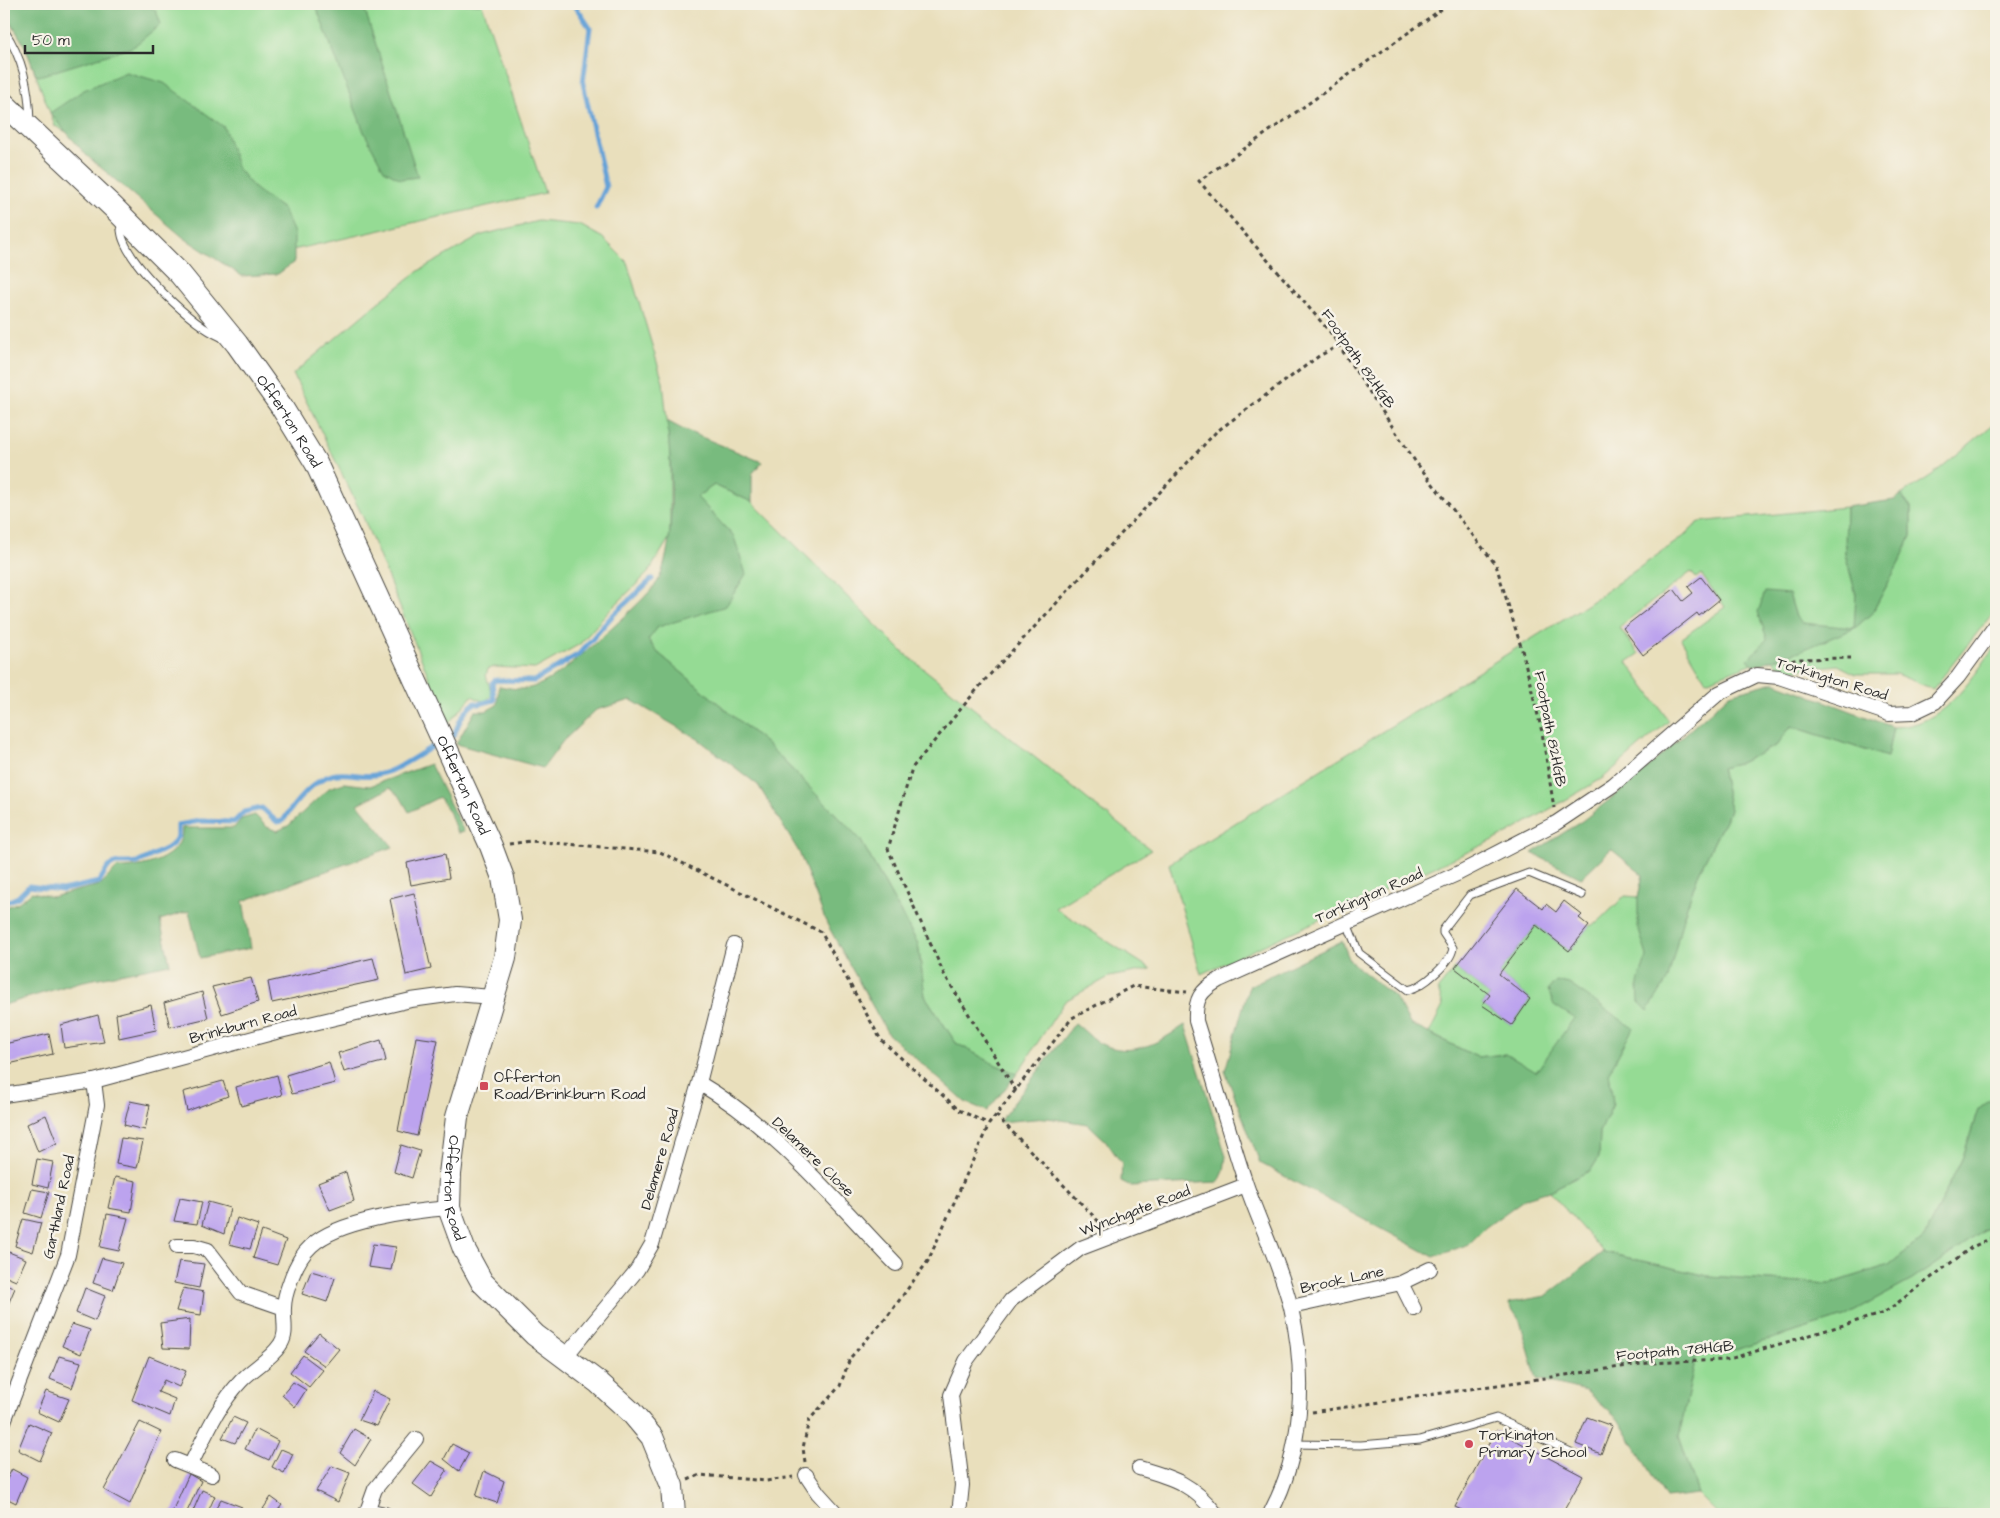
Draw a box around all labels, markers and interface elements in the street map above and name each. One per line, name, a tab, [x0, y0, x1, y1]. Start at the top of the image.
scale bar	[25, 22, 152, 54]
text: 50 m	[32, 30, 70, 51]
street label: Footpath 82HGB	[1316, 305, 1400, 413]
street label: Offerton Road	[251, 370, 327, 472]
street label: Torkington Road	[1774, 652, 1890, 707]
street label: Footpath 82HGB	[1529, 669, 1572, 789]
street label: Offerton Road	[431, 732, 495, 838]
street label: Torkington Road	[1312, 863, 1427, 930]
street label: Brinkburn Road	[187, 1001, 299, 1049]
place label: Offerton Road/Brinkburn Road	[494, 1067, 646, 1105]
marker: Offerton Road/Brinkburn Road	[478, 1080, 490, 1092]
street label: Delamere Road	[636, 1106, 685, 1212]
street label: Delamere Close	[767, 1112, 859, 1202]
street label: Offerton Road	[439, 1134, 471, 1244]
street label: Garthland Road	[38, 1153, 80, 1261]
street label: Wynchgate Road	[1077, 1180, 1194, 1243]
street label: Brook Lane	[1298, 1261, 1386, 1299]
street label: Footpath 78HGB	[1615, 1335, 1735, 1367]
place label: Torkington Primary School	[1479, 1425, 1587, 1464]
marker: Torkington Primary School	[1463, 1438, 1475, 1450]

